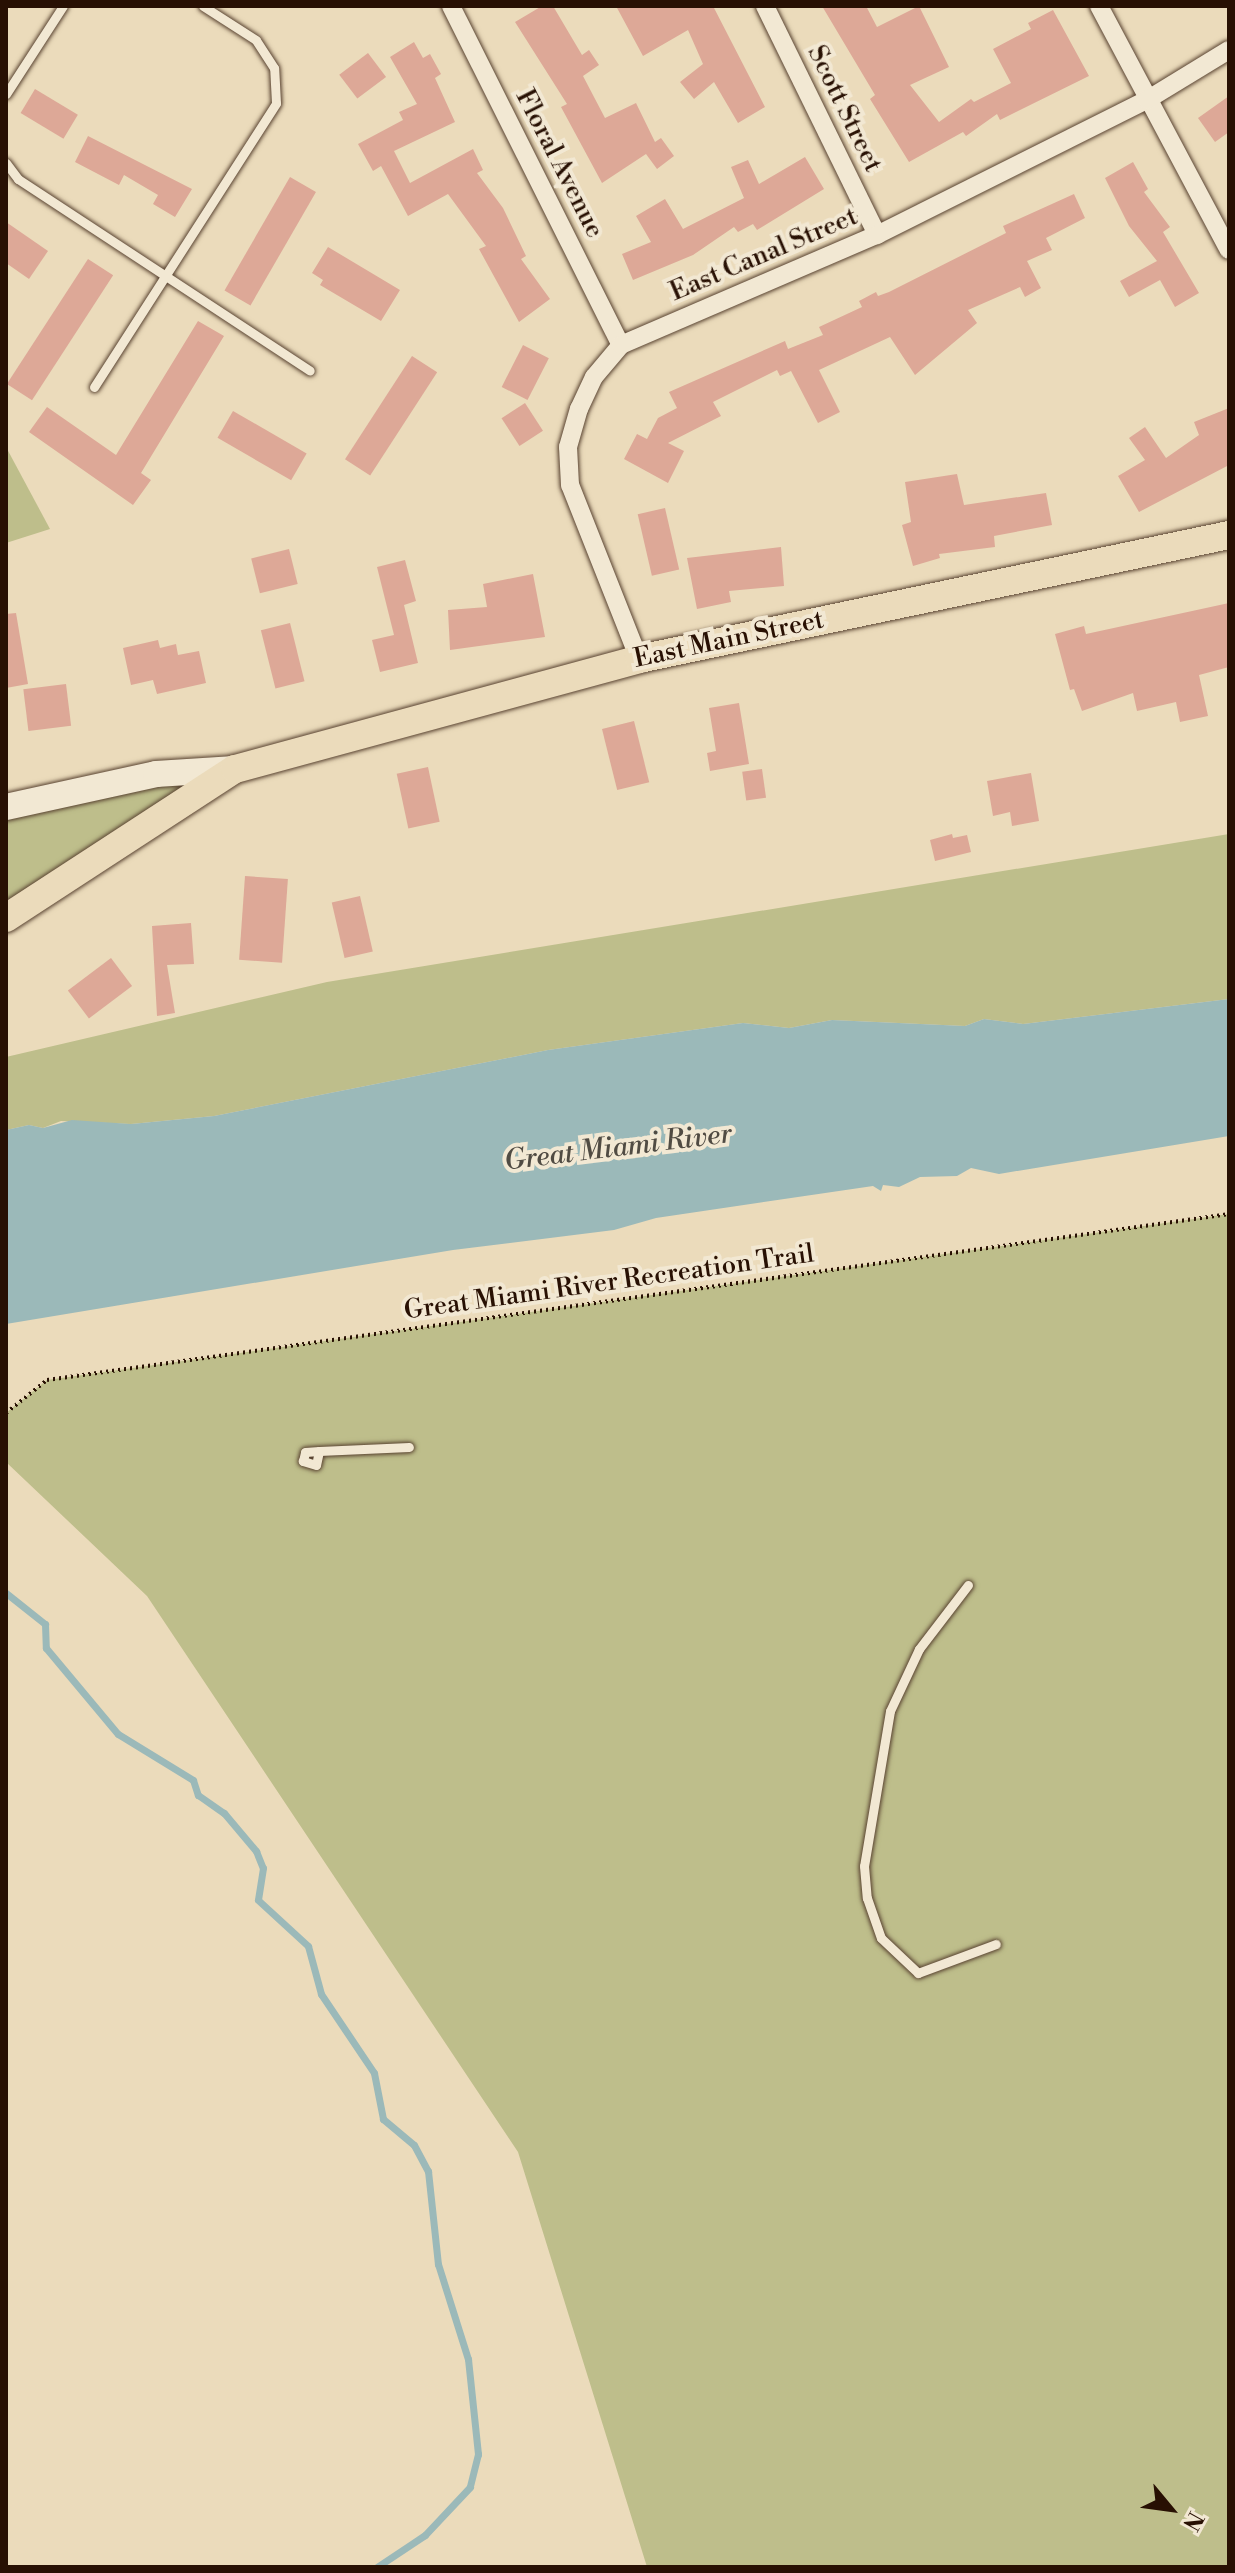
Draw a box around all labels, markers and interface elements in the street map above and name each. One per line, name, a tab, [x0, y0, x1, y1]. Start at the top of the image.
street label: Scott Street	[800, 41, 888, 177]
street label: Floral Avenue	[508, 85, 610, 243]
street label: East Canal Street	[666, 201, 862, 309]
street label: East Main Street	[631, 605, 827, 675]
water label: Great Miami River	[502, 1117, 734, 1179]
street label: Great Miami River Recreation Trail	[402, 1239, 816, 1327]
north arrow	[1131, 2469, 1211, 2549]
text: N	[1176, 2507, 1208, 2535]

